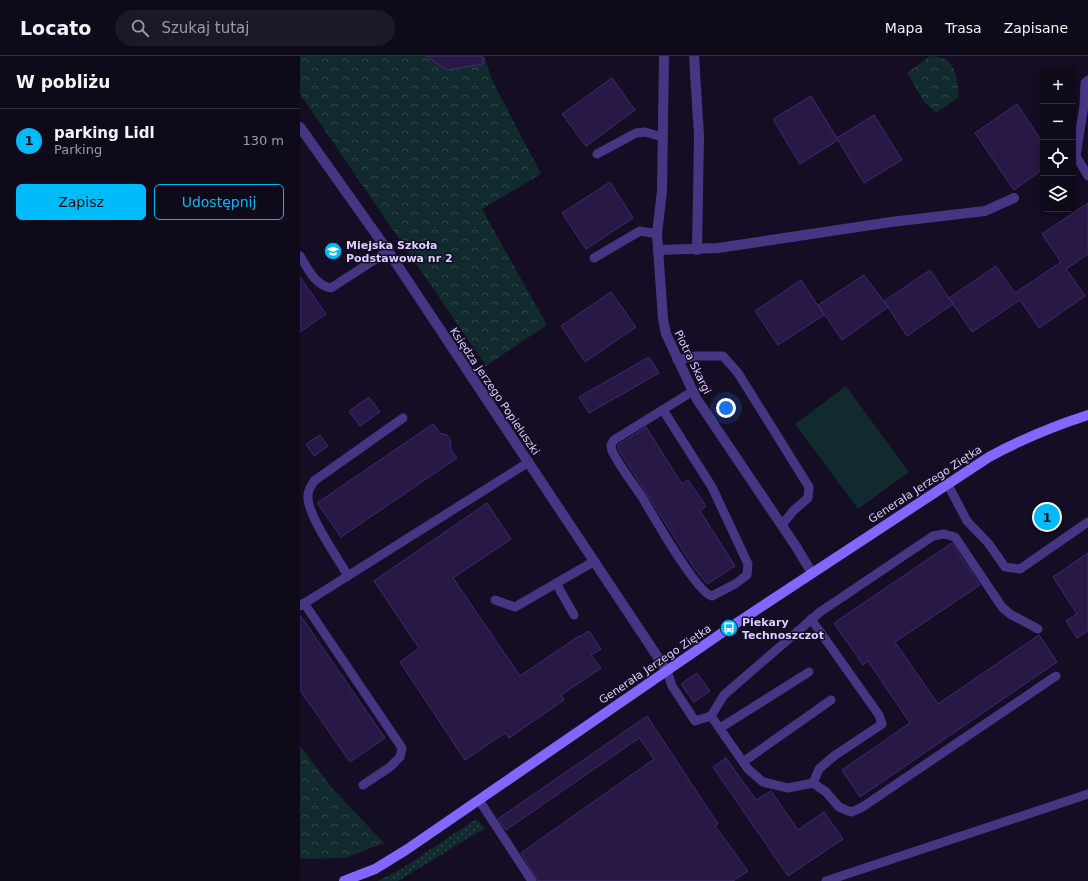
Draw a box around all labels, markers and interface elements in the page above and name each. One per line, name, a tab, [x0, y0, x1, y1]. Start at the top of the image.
search box	[115, 10, 395, 46]
text: Locato	[20, 17, 91, 39]
icon: search	[129, 17, 151, 39]
text: Szukaj tutaj	[161, 19, 249, 37]
text: Mapa	[885, 20, 923, 36]
text: Trasa	[945, 20, 982, 36]
text: Zapisane	[1004, 20, 1068, 36]
map controls	[1040, 68, 1076, 212]
button: +	[1040, 68, 1076, 104]
text: W pobliżu	[16, 72, 110, 92]
button: −	[1040, 104, 1076, 140]
text: parking Lidl	[54, 124, 155, 142]
text: 1	[24, 133, 34, 148]
text: 130 m	[242, 133, 284, 148]
button: locate	[1040, 140, 1076, 176]
text: Parking	[54, 142, 102, 157]
button: layers	[1040, 176, 1076, 212]
button: Zapisz	[16, 184, 146, 220]
button: Udostępnij	[154, 184, 284, 220]
place label: Miejska Szkoła Podstawowa nr 2	[346, 239, 453, 265]
school or university icon: Miejska Szkoła Podstawowa nr 2	[323, 241, 343, 261]
street label: Księdza Jerzego Popiełuszki	[447, 325, 542, 457]
street label: Piotra Skargi	[671, 328, 714, 396]
your location	[716, 398, 736, 418]
street label: Generała Jerzego Ziętka	[866, 443, 984, 526]
pin: 1	[1034, 502, 1060, 532]
place label: Piekary Technoszczot	[742, 616, 824, 642]
bus stop icon: Piekary Technoszczot	[719, 618, 739, 638]
street label: Generała Jerzego Ziętka	[597, 622, 714, 707]

